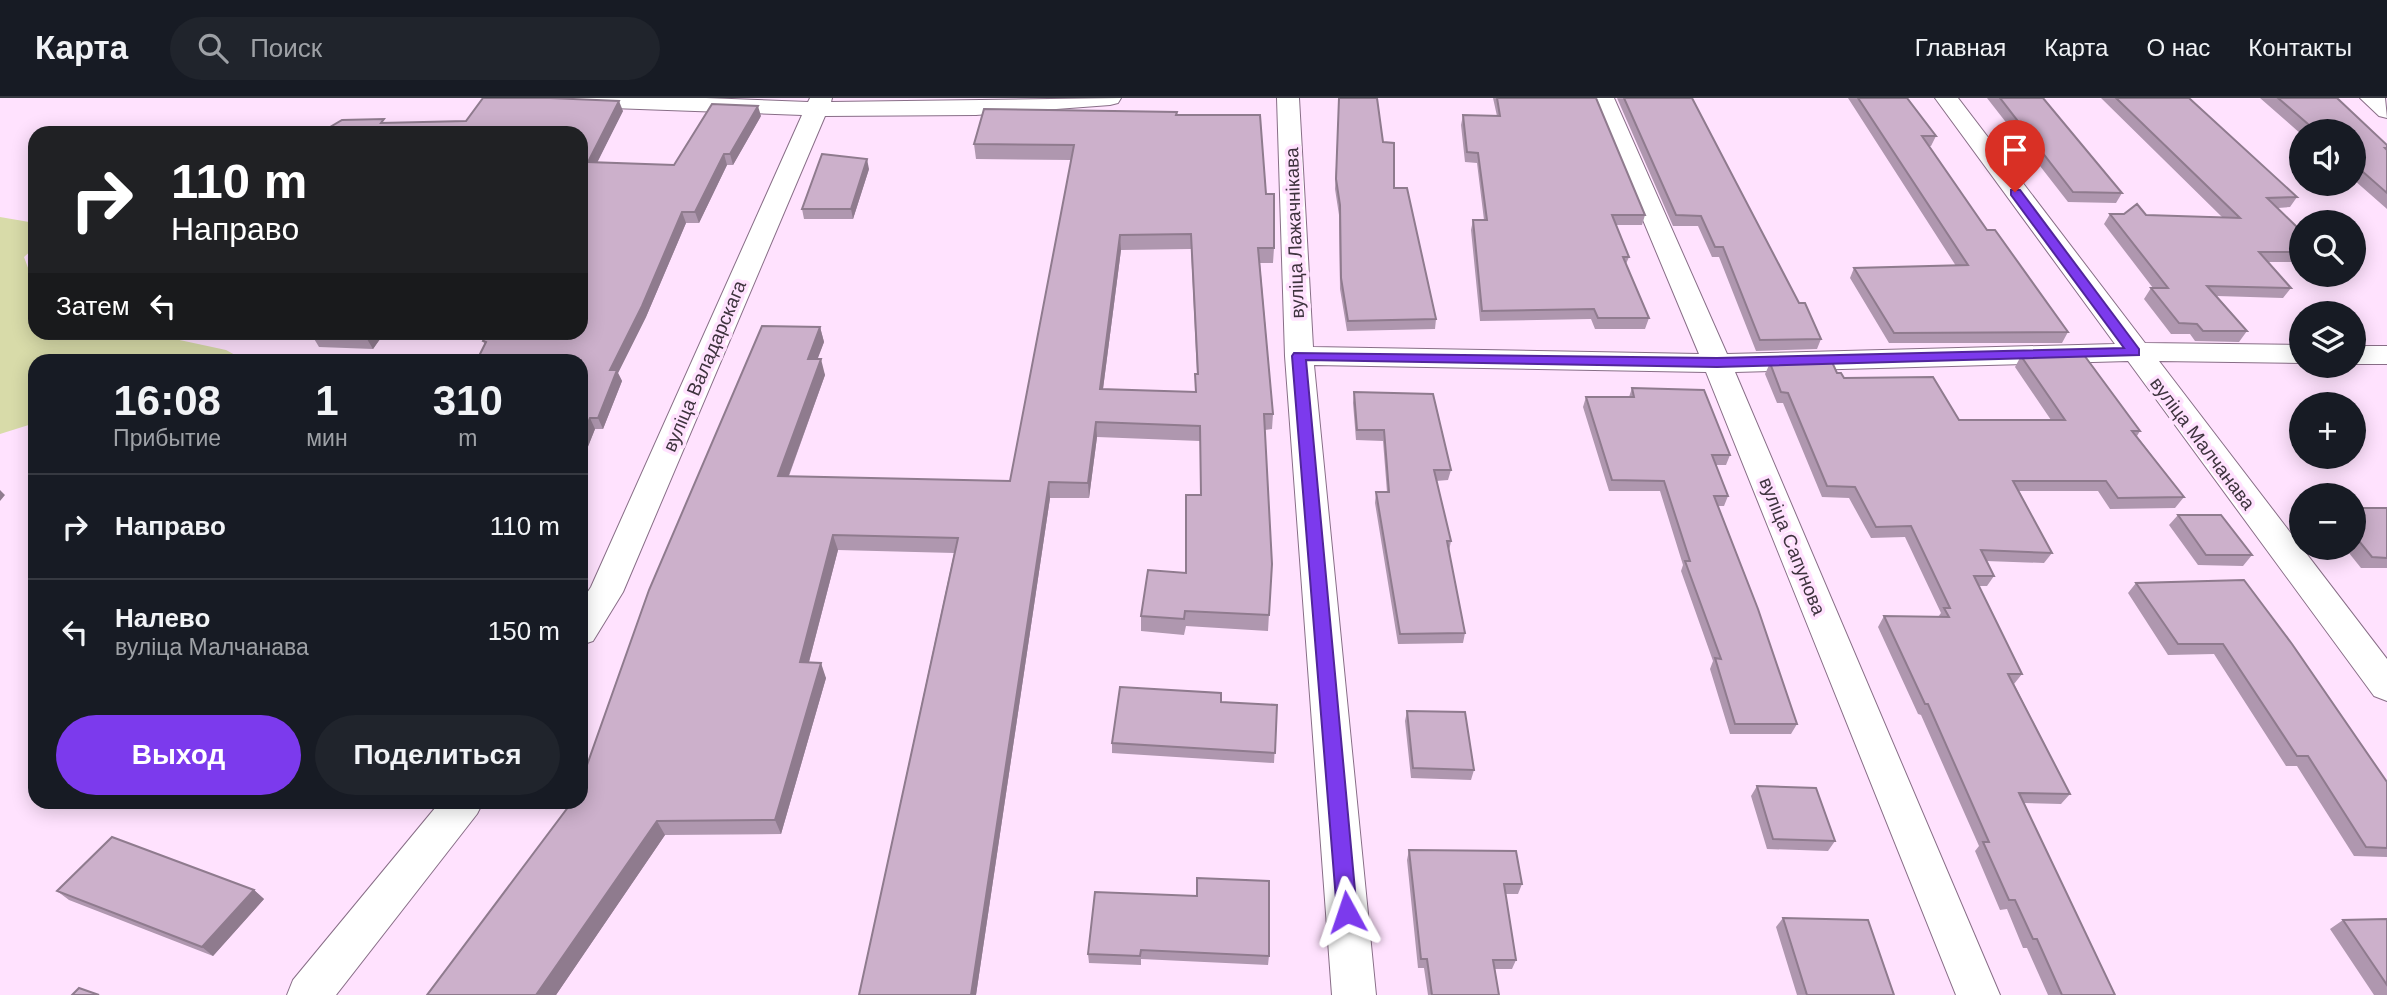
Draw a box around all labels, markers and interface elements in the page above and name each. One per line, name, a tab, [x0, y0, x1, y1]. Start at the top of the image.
search box	[170, 17, 660, 80]
text: Карта	[35, 29, 128, 66]
icon: search	[194, 29, 232, 67]
text: Поиск	[250, 33, 322, 63]
text: Главная	[1915, 34, 2006, 61]
text: Карта	[2044, 34, 2108, 61]
text: О нас	[2146, 34, 2210, 61]
text: Контакты	[2248, 34, 2352, 61]
map controls	[2289, 119, 2366, 560]
button: sound	[2289, 119, 2366, 196]
pin	[1985, 120, 2045, 192]
icon: arrive	[1996, 131, 2034, 169]
street label: вуліца Лажачнікава	[1281, 147, 1308, 319]
icon: right	[56, 154, 147, 245]
text: 110 m	[171, 154, 307, 208]
button: search	[2289, 210, 2366, 287]
text: Направо	[171, 211, 299, 247]
street label: вуліца Валадарскага	[659, 277, 750, 455]
icon: left	[144, 287, 182, 325]
text: Затем	[56, 291, 130, 321]
button: layers	[2289, 301, 2366, 378]
street label: вуліца Малчанава	[2146, 373, 2259, 514]
text: 16:08	[113, 377, 221, 424]
text: 1	[315, 377, 339, 424]
text: 310	[433, 377, 503, 424]
button: +	[2289, 392, 2366, 469]
text: Прибытие	[113, 425, 221, 451]
text: мин	[306, 425, 348, 451]
text: m	[458, 425, 477, 451]
street label: вуліца Сапунова	[1755, 474, 1830, 618]
button: −	[2289, 483, 2366, 560]
icon: right	[56, 508, 94, 546]
text: Направо	[115, 511, 226, 541]
text: 110 m	[490, 511, 560, 541]
text: Налево	[115, 603, 210, 633]
icon: left	[56, 613, 94, 651]
text: 150 m	[488, 616, 560, 646]
text: вуліца Малчанава	[115, 634, 309, 660]
button: Выход	[56, 715, 301, 795]
button: Поделиться	[315, 715, 560, 795]
position arrow	[1310, 875, 1384, 949]

